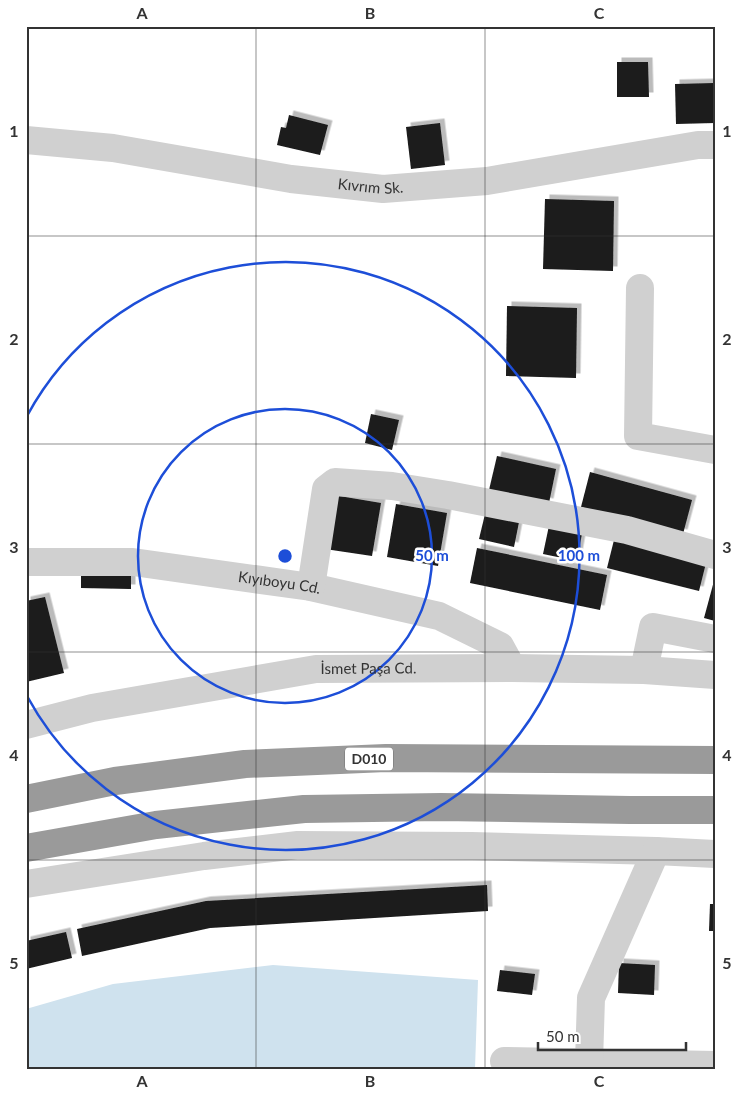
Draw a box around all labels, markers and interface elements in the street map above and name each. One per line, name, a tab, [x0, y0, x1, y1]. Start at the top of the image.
text: A	[135, 3, 148, 22]
text: B	[365, 3, 375, 22]
text: C	[594, 3, 605, 22]
text: 1	[9, 121, 19, 140]
text: 1	[722, 121, 732, 140]
street label: Kıvrım Sk.	[337, 174, 404, 197]
text: 2	[9, 329, 19, 348]
text: 2	[722, 329, 732, 348]
text: 3	[9, 537, 19, 556]
text: 3	[722, 537, 732, 556]
text: 50 m	[415, 546, 449, 564]
text: 100 m	[558, 546, 600, 564]
centre of rings	[276, 547, 294, 565]
street label: Kıyıboyu Cd.	[237, 567, 323, 597]
street label: İsmet Paşa Cd.	[320, 658, 416, 677]
text: 4	[9, 745, 19, 764]
text: 4	[722, 745, 732, 764]
road number: D010	[345, 748, 393, 771]
text: 5	[9, 953, 19, 972]
text: 5	[722, 953, 732, 972]
scale bar	[538, 1020, 686, 1052]
text: 50 m	[546, 1027, 580, 1045]
text: A	[135, 1071, 148, 1090]
text: B	[365, 1071, 375, 1090]
text: C	[594, 1071, 605, 1090]

